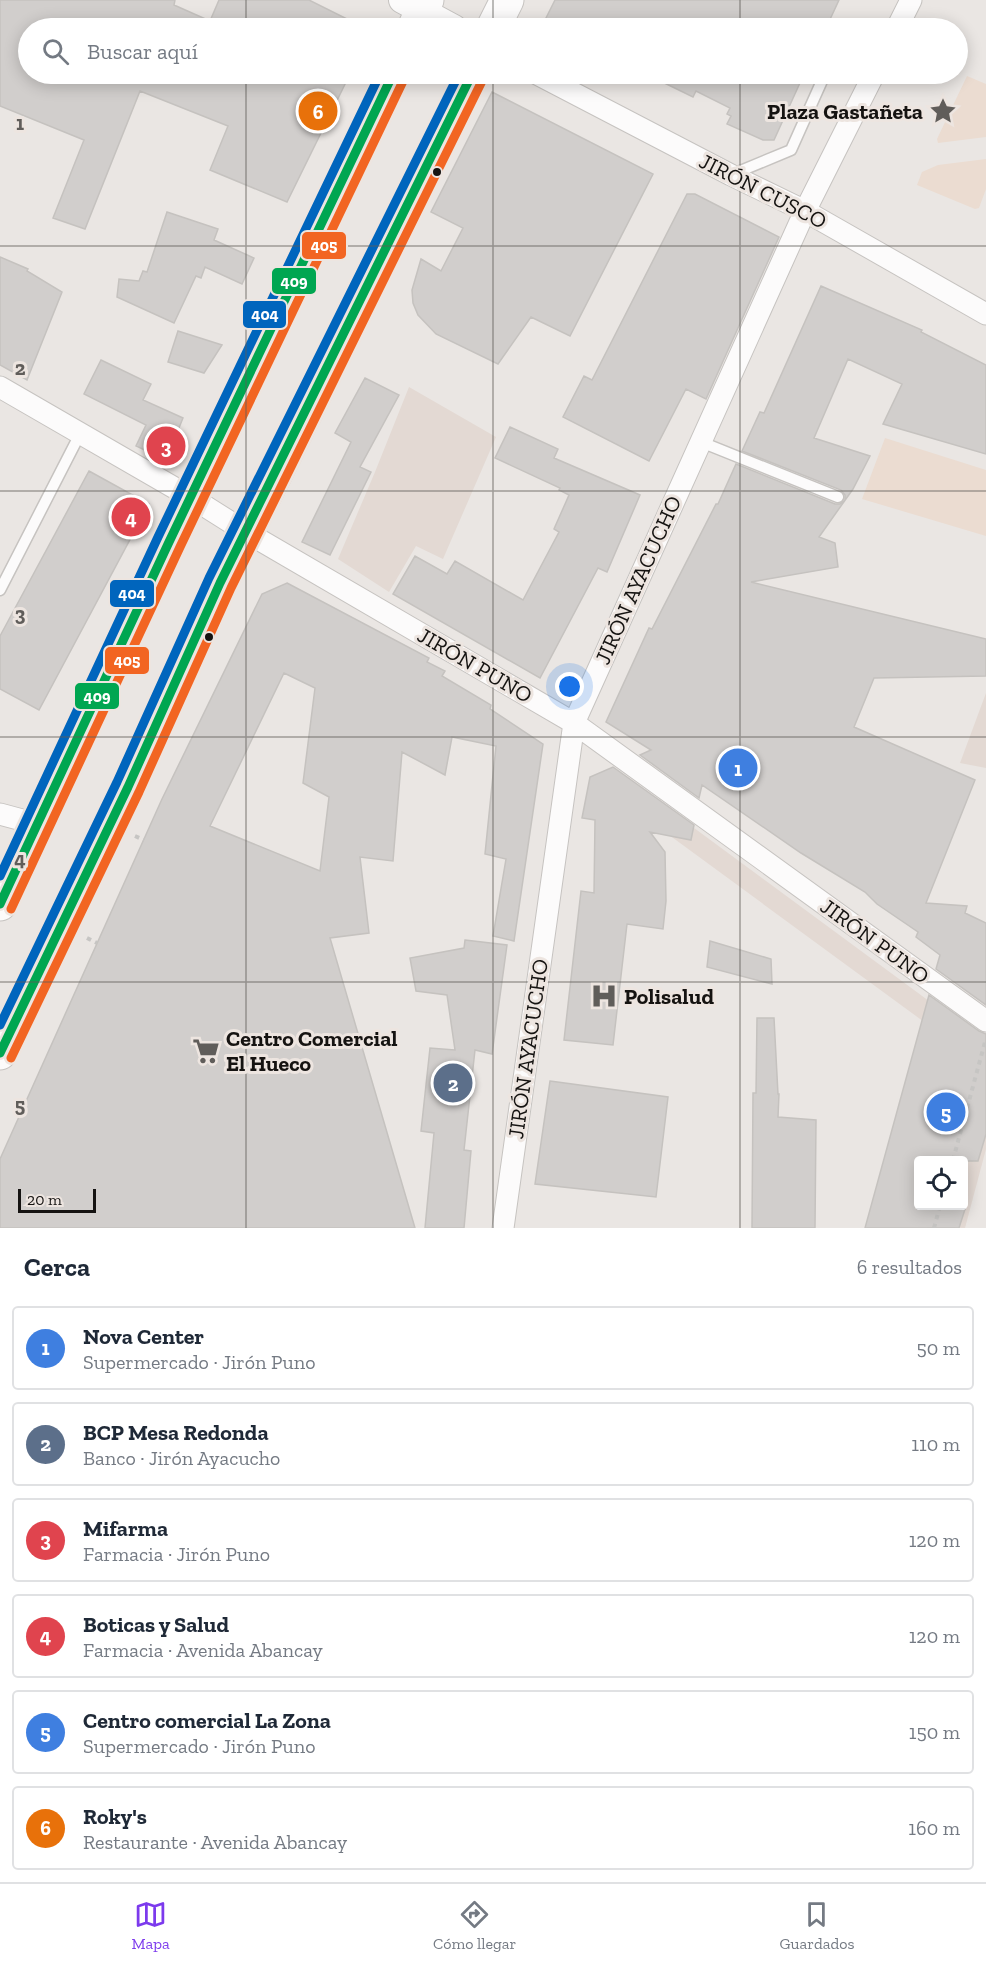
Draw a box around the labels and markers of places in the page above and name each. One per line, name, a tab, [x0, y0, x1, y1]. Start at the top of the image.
pin: 6	[298, 88, 338, 134]
place icon: Plaza Gastañeta	[928, 96, 958, 126]
place label: Plaza Gastañeta	[767, 98, 923, 125]
unlabelled marker	[431, 166, 443, 178]
pin: 3	[146, 424, 186, 468]
pin: 4	[112, 494, 150, 540]
unlabelled marker	[203, 631, 215, 643]
pin: 1	[718, 746, 758, 790]
hospital icon: Polisalud	[589, 981, 619, 1011]
place label: Polisalud	[624, 983, 714, 1010]
place label: Centro Comercial El Hueco	[226, 1025, 398, 1077]
supermarket icon: Centro Comercial El Hueco	[191, 1036, 221, 1066]
pin: 2	[434, 1060, 472, 1106]
pin: 5	[926, 1090, 966, 1134]

